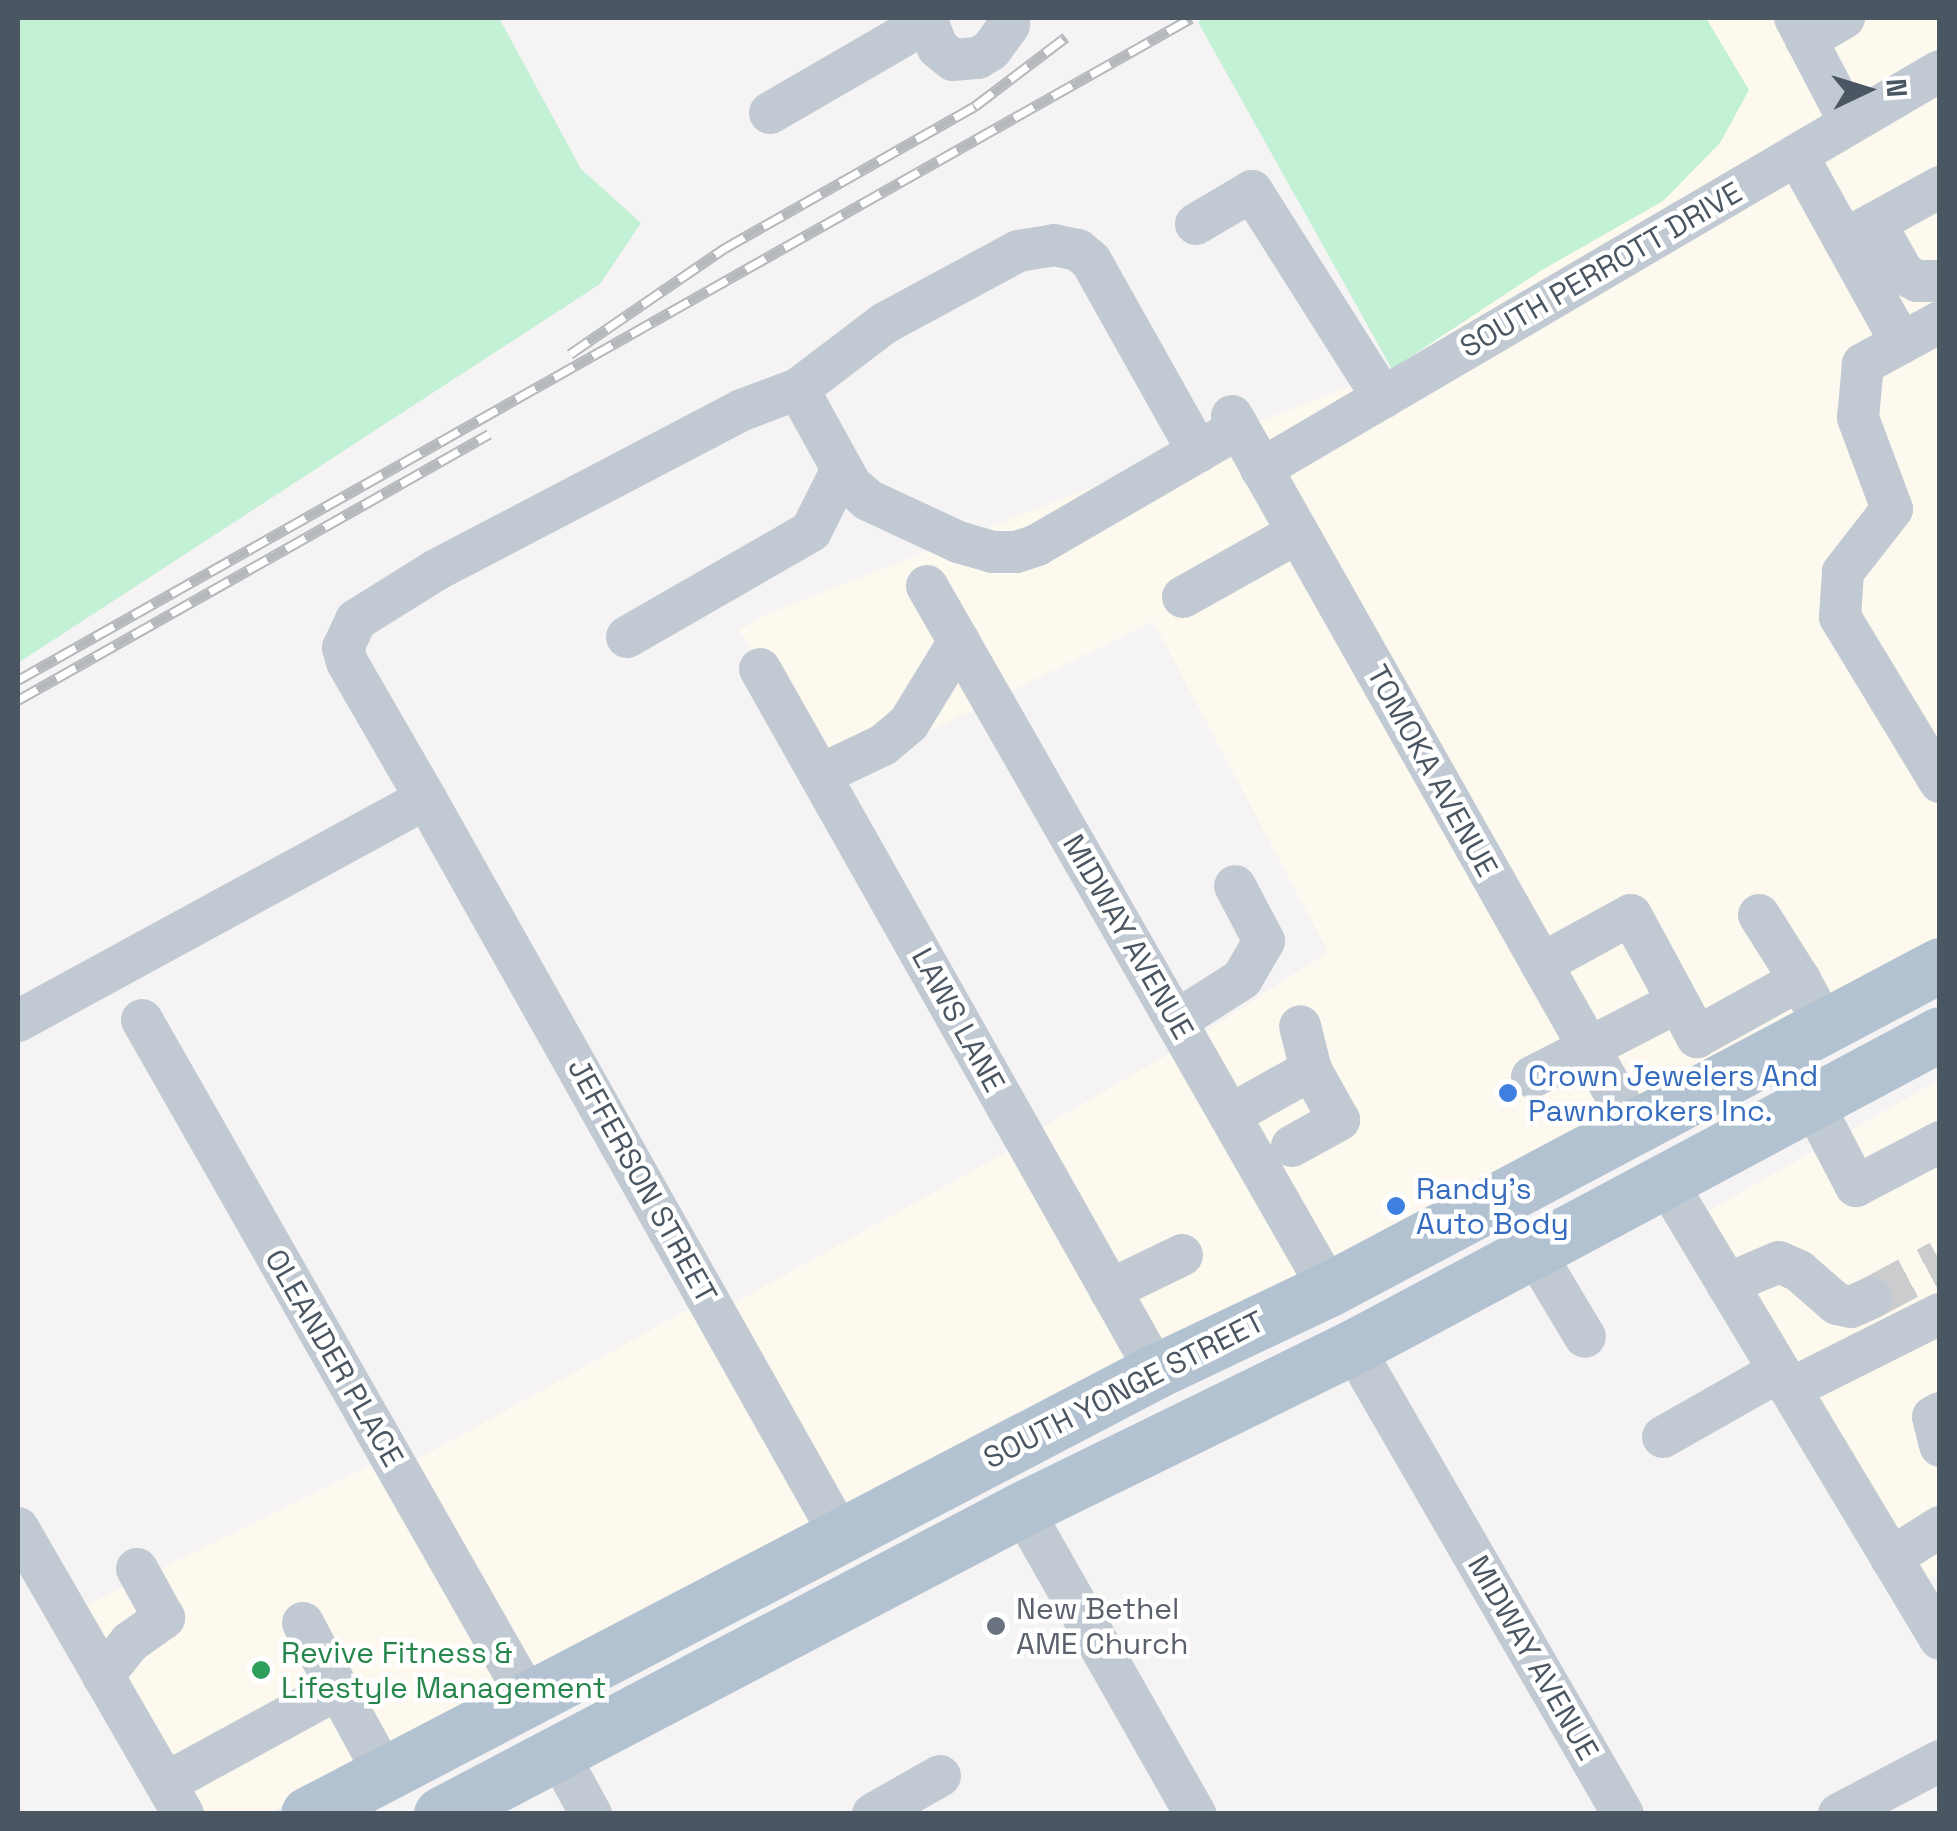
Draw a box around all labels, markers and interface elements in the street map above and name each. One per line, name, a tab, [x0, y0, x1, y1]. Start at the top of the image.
north arrow	[1817, 40, 1917, 140]
text: N	[1878, 77, 1916, 99]
street label: SOUTH PERROTT DRIVE	[1453, 174, 1749, 366]
street label: TOMOKA AVENUE	[1359, 659, 1505, 883]
street label: MIDWAY AVENUE	[1055, 828, 1201, 1046]
street label: LAWS LANE	[904, 942, 1012, 1098]
street label: JEFFERSON STREET	[560, 1052, 724, 1310]
place label: Crown Jewelers And Pawnbrokers Inc.	[1528, 1058, 1819, 1128]
marker: Crown Jewelers And Pawnbrokers Inc.	[1497, 1082, 1519, 1104]
place label: Randy's Auto Body	[1416, 1171, 1569, 1242]
marker: Randy's Auto Body	[1385, 1195, 1407, 1217]
street label: OLEANDER PLACE	[257, 1243, 411, 1473]
street label: SOUTH YONGE STREET	[977, 1303, 1271, 1477]
street label: MIDWAY AVENUE	[1460, 1549, 1606, 1767]
place label: New Bethel AME Church	[1016, 1591, 1188, 1662]
marker: New Bethel AME Church	[985, 1615, 1007, 1637]
place label: Revive Fitness & Lifestyle Management	[281, 1635, 606, 1706]
marker: Revive Fitness & Lifestyle Management	[250, 1659, 272, 1681]

